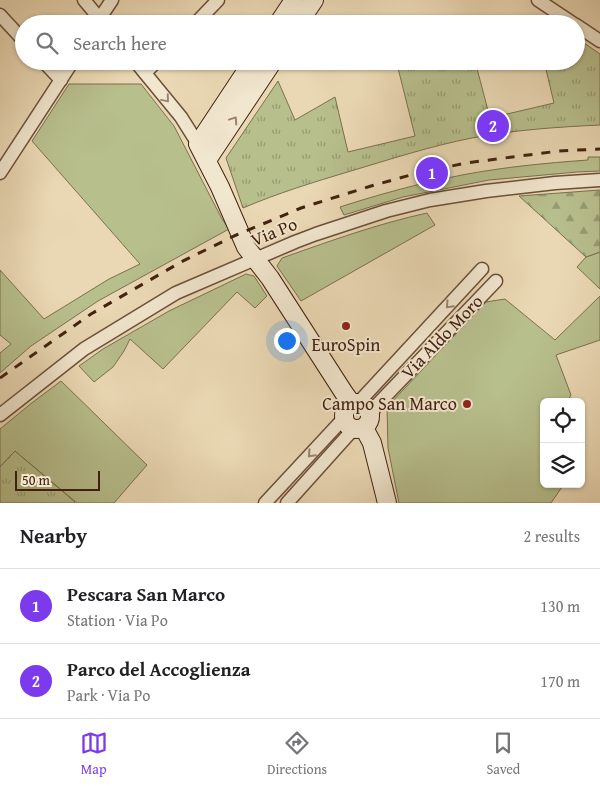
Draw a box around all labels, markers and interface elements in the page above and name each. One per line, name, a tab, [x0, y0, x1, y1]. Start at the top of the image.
search box	[15, 15, 585, 70]
icon: search	[33, 29, 61, 57]
text: Search here	[73, 29, 167, 57]
one-way arrow	[161, 93, 170, 102]
pin: 2	[477, 107, 509, 145]
one-way arrow	[228, 116, 237, 125]
pin: 1	[416, 154, 448, 192]
street label: Via Po	[246, 210, 301, 253]
street label: Via Aldo Moro	[394, 288, 489, 385]
one-way arrow	[446, 299, 455, 308]
marker: EuroSpin	[340, 320, 352, 332]
your location	[274, 328, 300, 354]
place label: EuroSpin	[312, 331, 380, 358]
place label: Campo San Marco	[322, 390, 457, 417]
marker: Campo San Marco	[461, 398, 473, 410]
map controls	[540, 398, 585, 488]
button: locate	[540, 398, 585, 443]
button: layers	[540, 443, 585, 488]
one-way arrow	[308, 448, 317, 457]
scale bar	[15, 468, 100, 491]
text: 50 m	[22, 470, 50, 490]
text: Nearby	[20, 520, 87, 551]
text: 2 results	[523, 524, 580, 548]
text: Pescara San Marco	[67, 580, 225, 608]
text: 1	[32, 594, 40, 618]
text: 130 m	[540, 594, 580, 618]
text: Station · Via Po	[67, 608, 168, 632]
text: Parco del Accoglienza	[67, 655, 251, 683]
text: 2	[32, 669, 40, 693]
text: 170 m	[540, 669, 580, 693]
text: Park · Via Po	[67, 683, 150, 707]
tab: Map	[80, 729, 108, 779]
tab: Directions	[267, 729, 327, 779]
tab: Saved	[486, 729, 520, 779]

